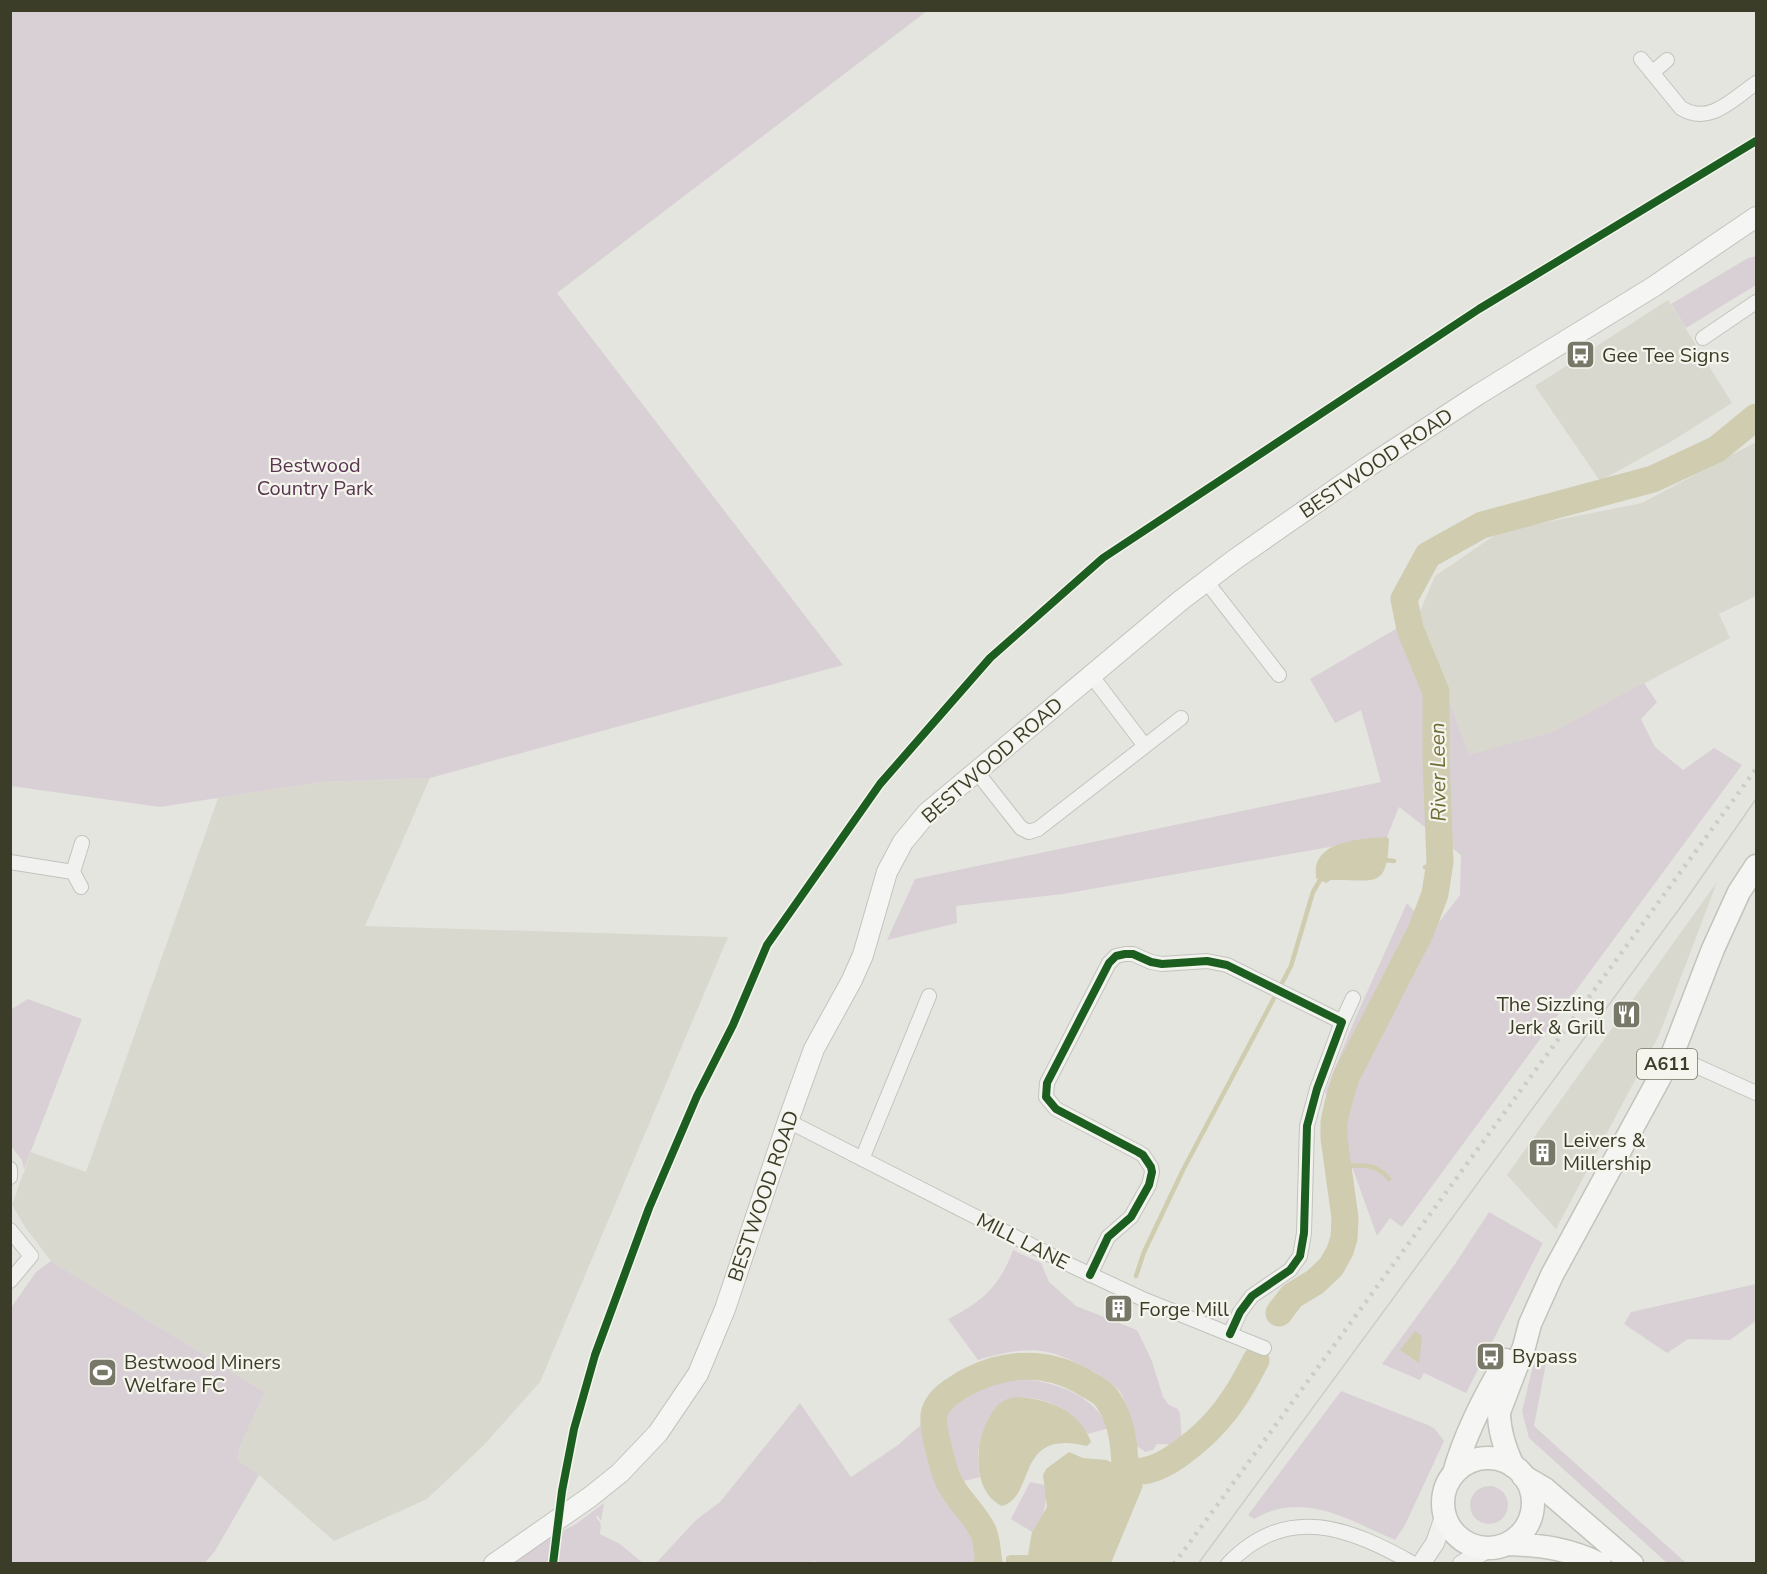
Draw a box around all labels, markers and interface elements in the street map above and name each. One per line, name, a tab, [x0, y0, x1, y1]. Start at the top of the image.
bus stop icon: Gee Tee Signs	[1565, 339, 1597, 371]
place label: Gee Tee Signs	[1602, 342, 1730, 369]
street label: BESTWOOD ROAD	[1294, 402, 1458, 525]
park label: Bestwood Country Park	[257, 452, 374, 502]
street label: BESTWOOD ROAD	[916, 691, 1069, 829]
water label: River Leen	[1423, 722, 1453, 822]
place label: The Sizzling Jerk & Grill	[1497, 991, 1605, 1041]
restaurant icon: The Sizzling Jerk & Grill	[1610, 999, 1642, 1031]
road number: A611	[1637, 1049, 1697, 1079]
street label: BESTWOOD ROAD	[722, 1107, 805, 1285]
place label: Leivers & Millership	[1563, 1127, 1651, 1177]
building icon: Leivers & Millership	[1526, 1136, 1558, 1168]
street label: MILL LANE	[972, 1207, 1074, 1276]
building icon: Forge Mill	[1102, 1293, 1134, 1325]
place label: Forge Mill	[1139, 1296, 1229, 1323]
bus stop icon: Bypass	[1475, 1340, 1507, 1372]
place label: Bypass	[1512, 1343, 1577, 1370]
place label: Bestwood Miners Welfare FC	[124, 1349, 281, 1399]
sports icon: Bestwood Miners Welfare FC	[87, 1357, 119, 1389]

